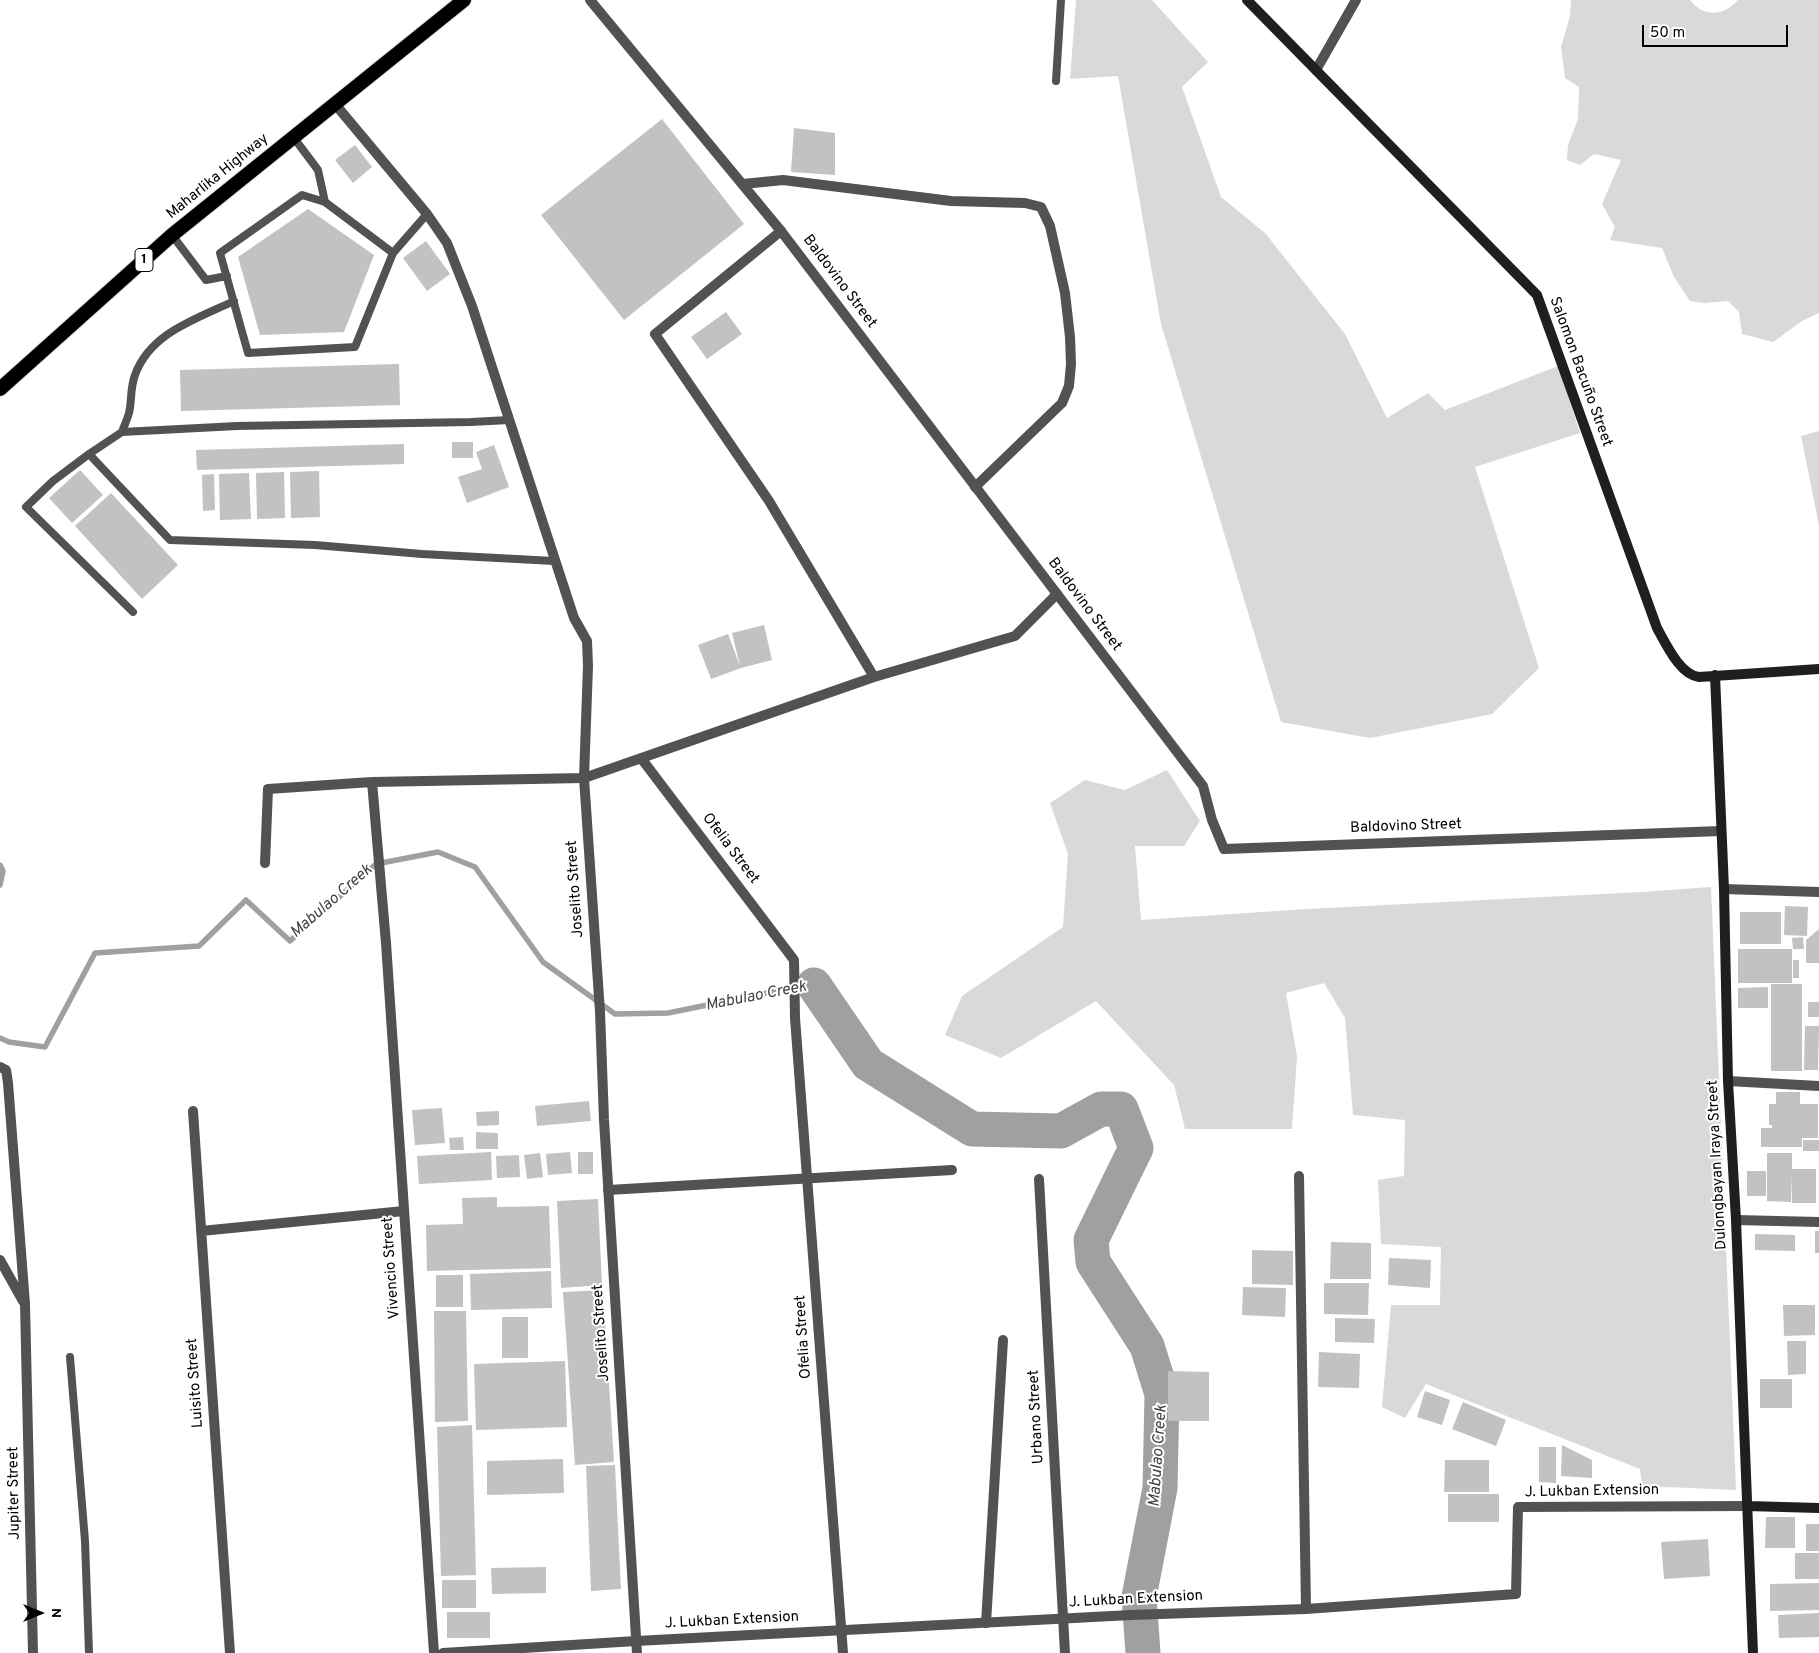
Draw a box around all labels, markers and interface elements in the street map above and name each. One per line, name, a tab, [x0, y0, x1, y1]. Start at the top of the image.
scale bar	[1644, 15, 1790, 47]
text: 50 m	[1650, 24, 1685, 43]
street label: Maharlika Highway	[163, 130, 273, 224]
street label: Baldovino Street	[798, 232, 880, 332]
road number: 1	[135, 248, 153, 272]
street label: Salomon Bacuño Street	[1545, 295, 1615, 449]
street label: Baldovino Street	[1043, 555, 1125, 655]
street label: Ofelia Street	[698, 810, 762, 888]
street label: Baldovino Street	[1350, 816, 1462, 838]
street label: Joselito Street	[564, 840, 588, 938]
water label: Mabulao Creek	[287, 861, 377, 943]
water label: Mabulao Creek	[704, 978, 808, 1016]
street label: Dulongbayan Iraya Street	[1705, 1080, 1731, 1250]
street label: Vivencio Street	[379, 1216, 405, 1320]
street label: Joselito Street	[590, 1284, 614, 1382]
street label: Ofelia Street	[792, 1294, 816, 1380]
street label: Luisito Street	[184, 1337, 208, 1429]
street label: Urbano Street	[1026, 1369, 1048, 1465]
water label: Mabulao Creek	[1146, 1404, 1172, 1508]
street label: Jupiter Street	[5, 1446, 25, 1540]
street label: J. Lukban Extension	[1525, 1482, 1659, 1502]
street label: J. Lukban Extension	[1068, 1587, 1204, 1613]
north arrow	[15, 1588, 65, 1638]
text: N	[47, 1608, 64, 1618]
street label: J. Lukban Extension	[664, 1608, 800, 1634]

